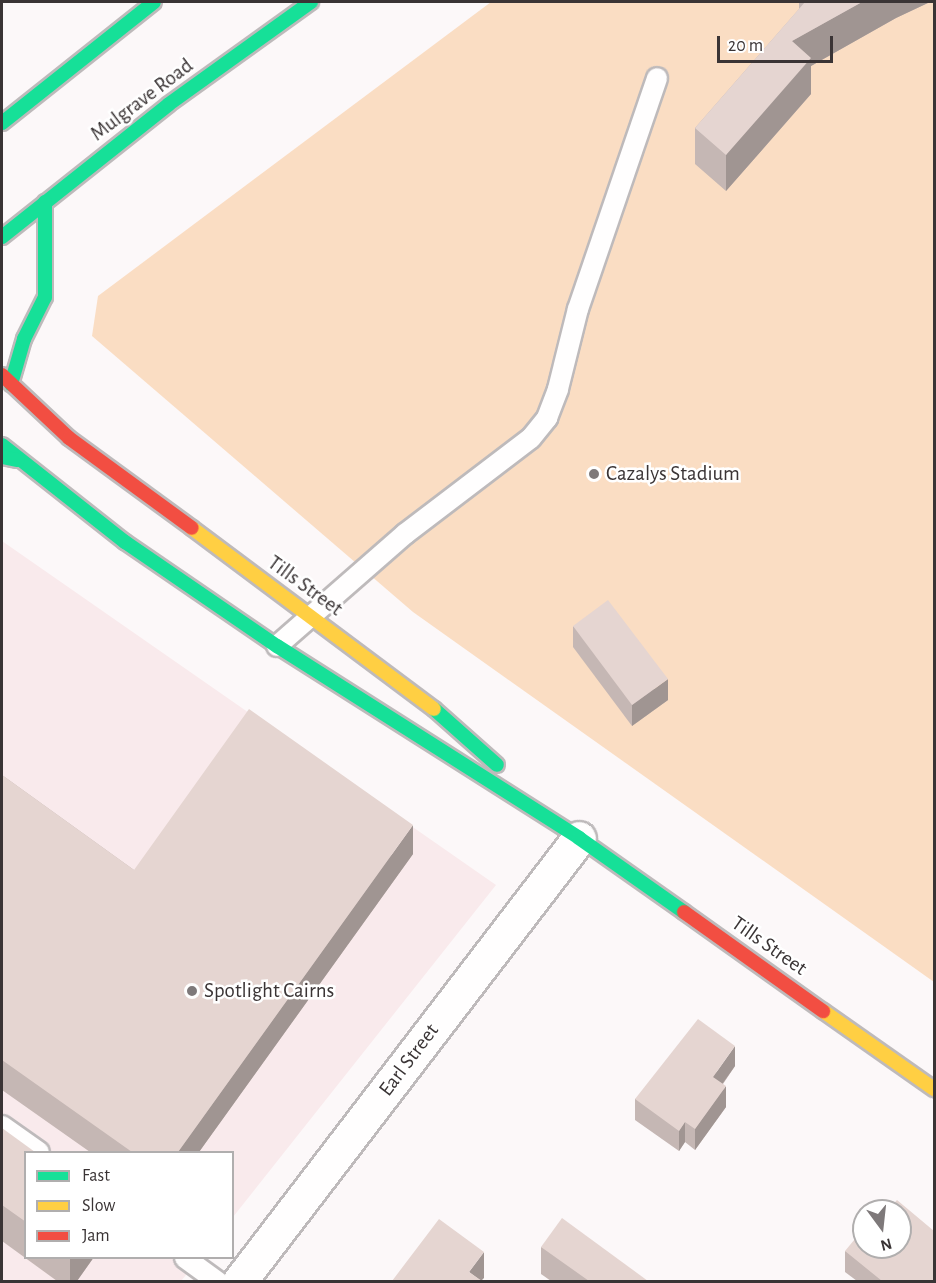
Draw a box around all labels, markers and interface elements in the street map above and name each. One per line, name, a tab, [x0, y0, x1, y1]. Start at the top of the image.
scale bar	[720, 24, 836, 62]
text: 20 m	[728, 37, 763, 55]
street label: Mulgrave Road	[86, 53, 198, 147]
place label: Cazalys Stadium	[606, 461, 740, 487]
marker: Cazalys Stadium	[587, 467, 601, 481]
street label: Tills Street	[263, 550, 347, 622]
street label: Tills Street	[726, 911, 812, 981]
place label: Spotlight Cairns	[204, 978, 334, 1004]
marker: Spotlight Cairns	[185, 984, 199, 998]
street label: Earl Street	[374, 1019, 444, 1101]
legend	[24, 1151, 234, 1259]
text: Fast	[82, 1167, 110, 1185]
text: Slow	[82, 1197, 115, 1215]
north arrow	[852, 1199, 912, 1259]
text: Jam	[82, 1227, 110, 1245]
text: N	[879, 1235, 894, 1254]

